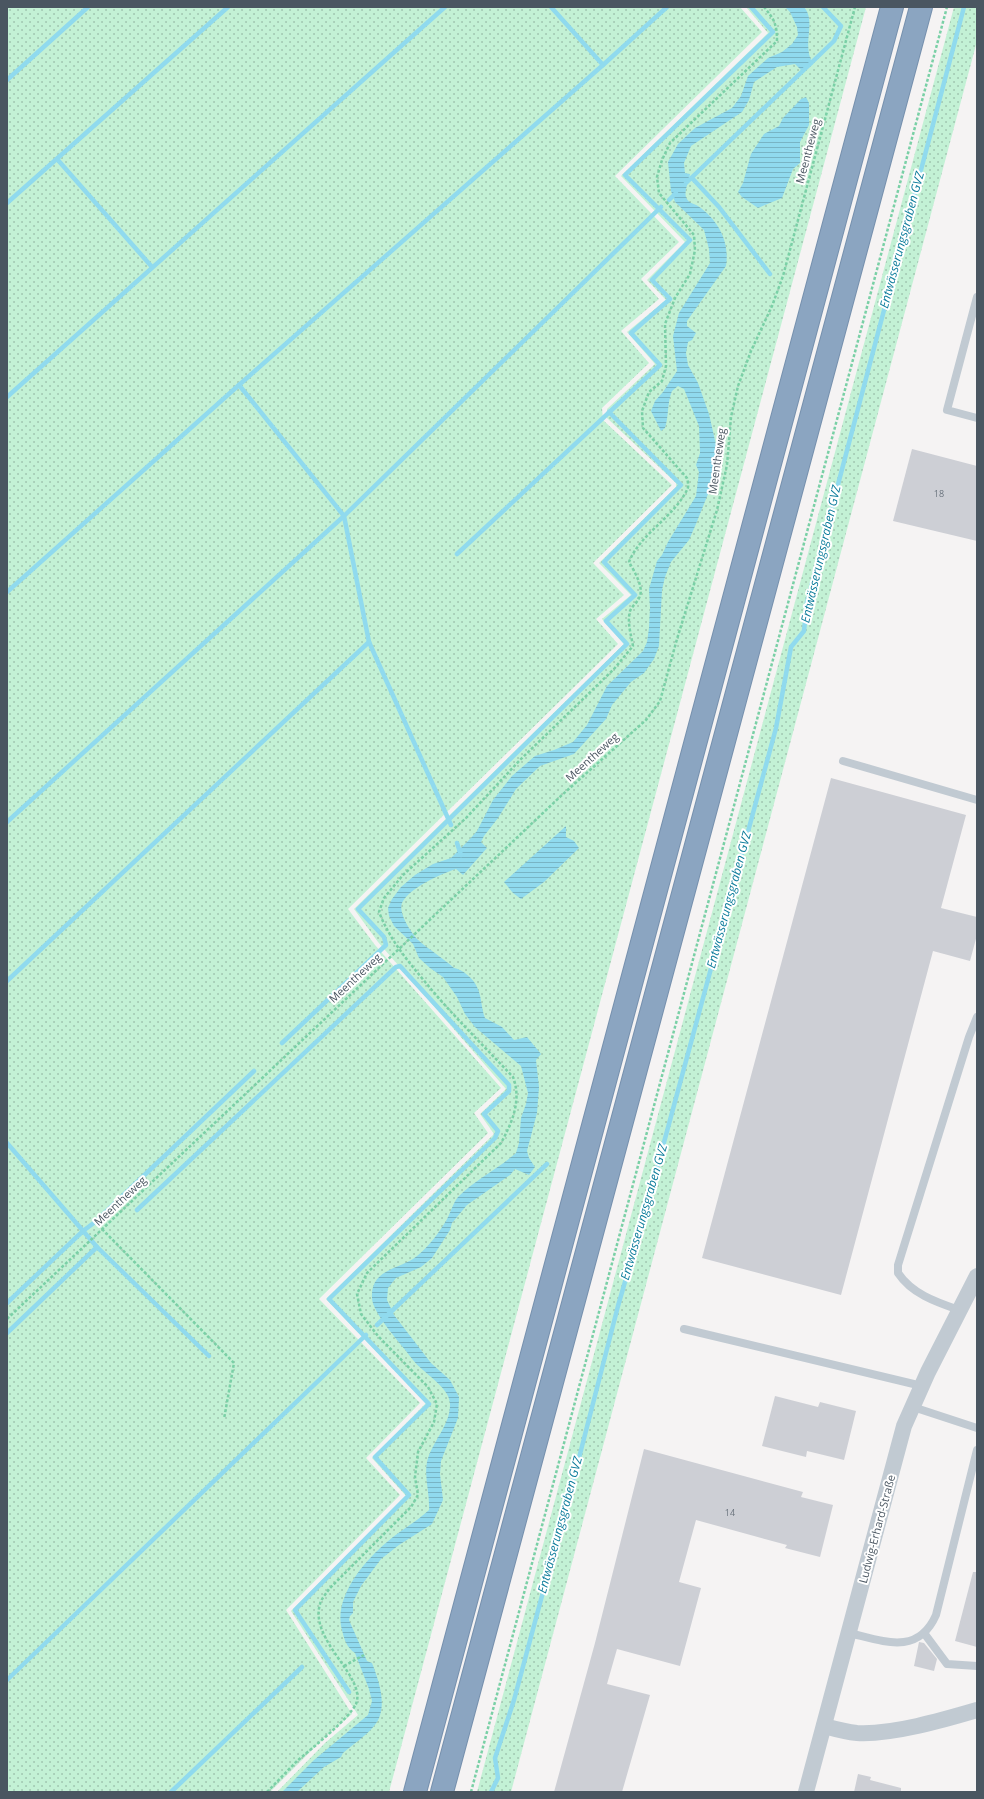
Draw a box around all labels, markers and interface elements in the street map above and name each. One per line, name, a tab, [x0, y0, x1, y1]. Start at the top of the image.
street label: Meentheweg	[792, 117, 823, 185]
water label: Entwässerungsgraben GVZ	[875, 169, 928, 310]
street label: Meentheweg	[704, 427, 729, 495]
water label: Entwässerungsgraben GVZ	[796, 483, 845, 624]
house number: 18	[934, 487, 944, 500]
street label: Meentheweg	[562, 729, 621, 784]
water label: Entwässerungsgraben GVZ	[702, 829, 755, 970]
street label: Meentheweg	[325, 949, 384, 1006]
water label: Entwässerungsgraben GVZ	[616, 1141, 671, 1282]
street label: Meentheweg	[90, 1172, 149, 1229]
water label: Entwässerungsgraben GVZ	[533, 1454, 586, 1595]
street label: Ludwig-Erhard-Straße	[855, 1473, 898, 1585]
house number: 14	[725, 1506, 735, 1519]

